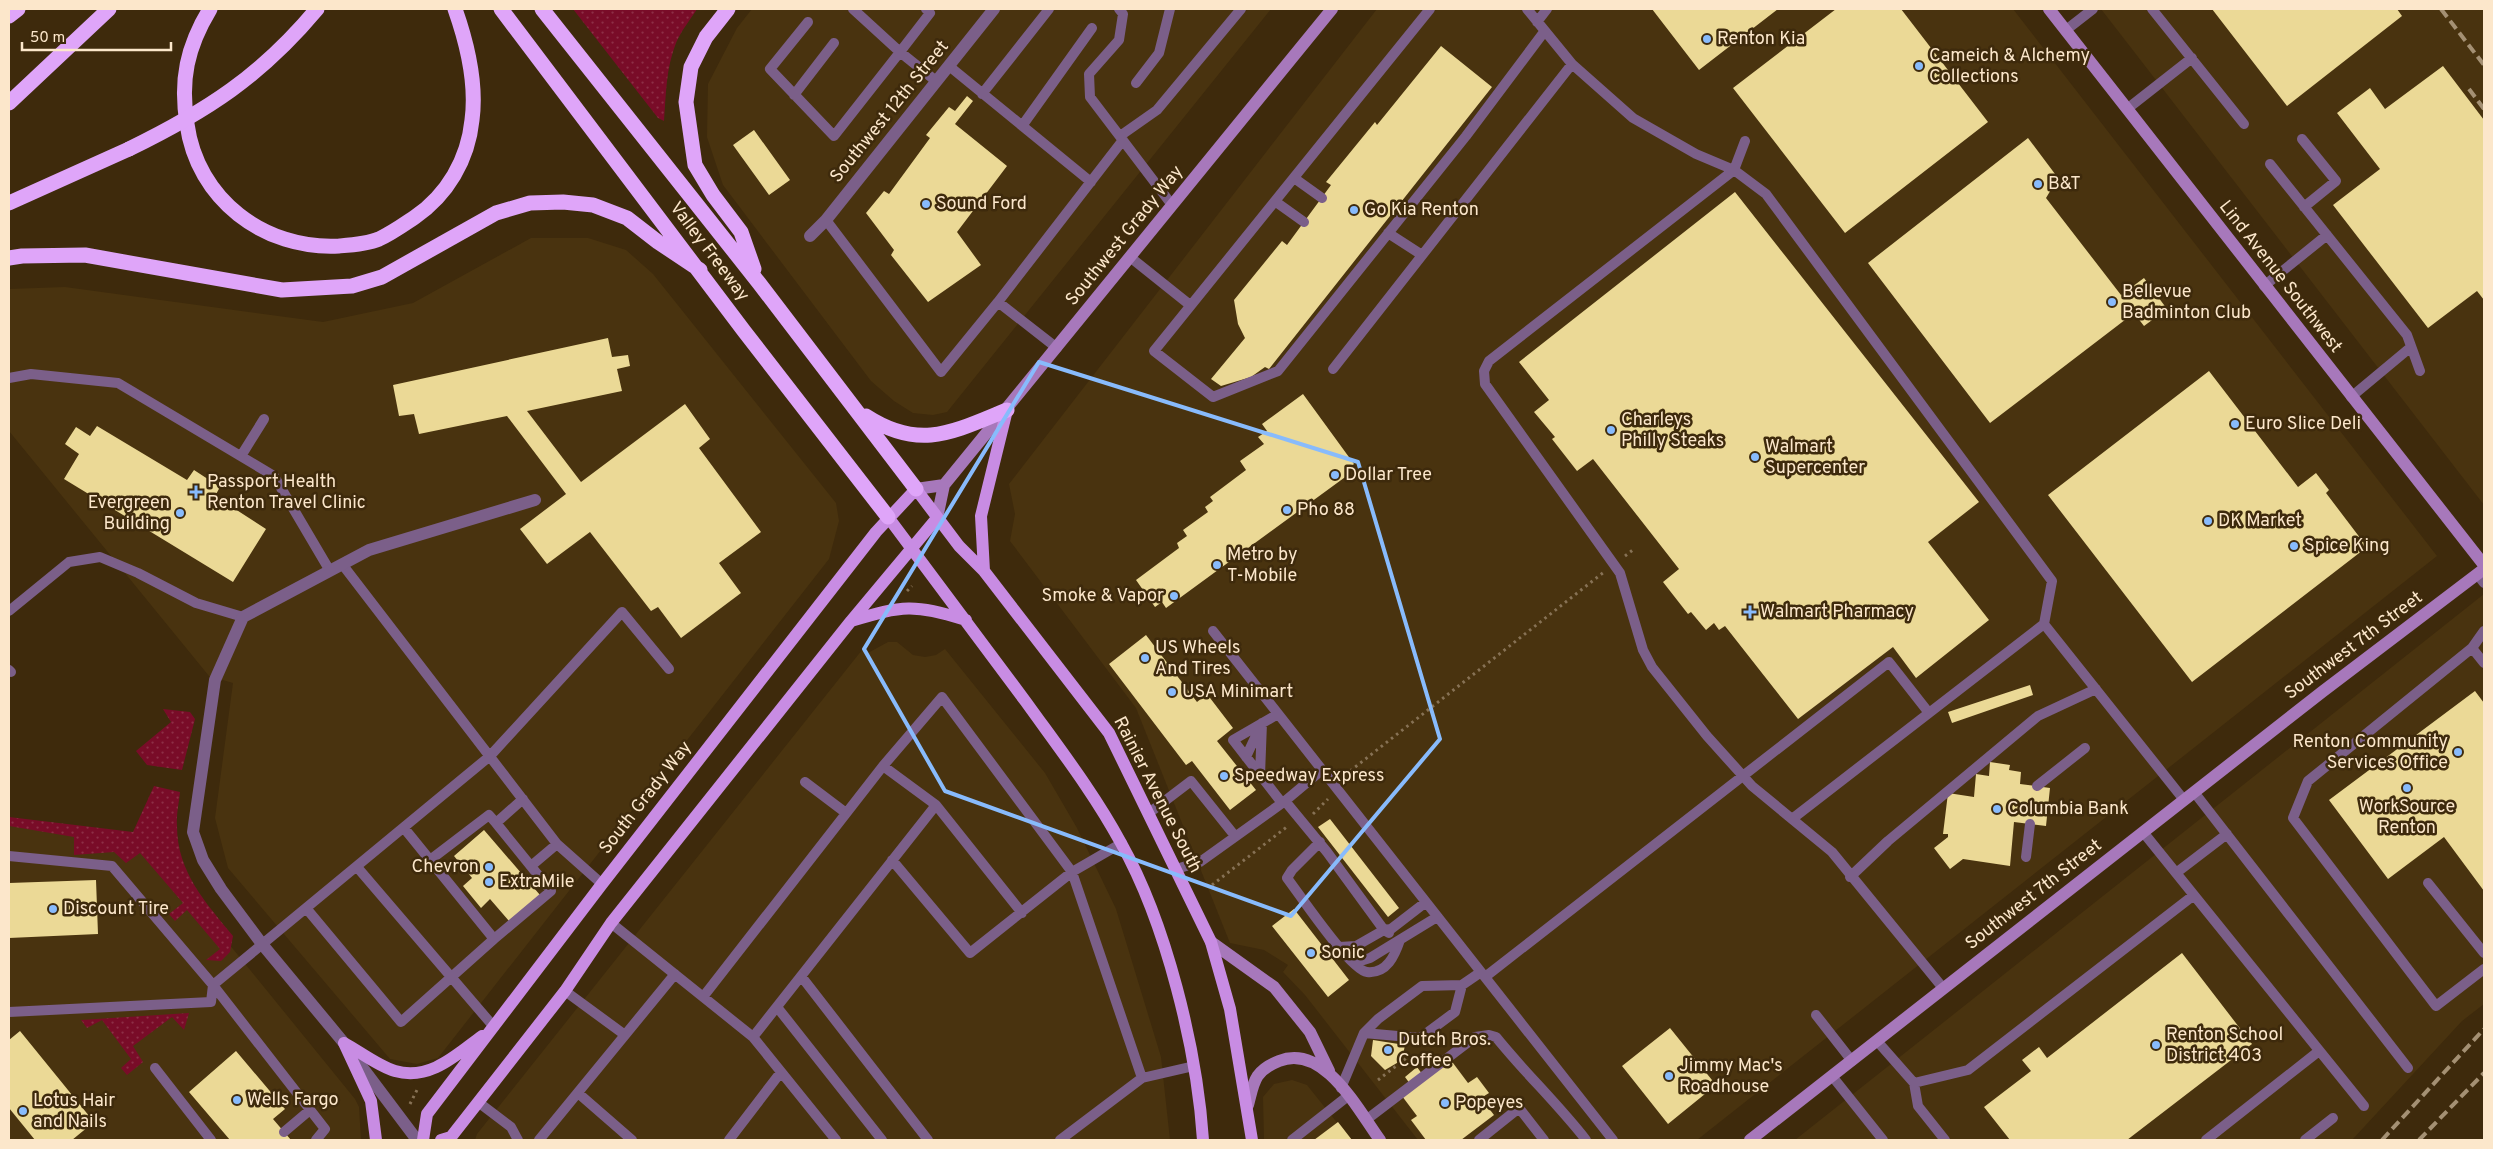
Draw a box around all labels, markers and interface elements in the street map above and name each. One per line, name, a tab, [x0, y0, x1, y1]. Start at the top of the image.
scale bar	[22, 20, 171, 52]
place label: Renton Kia	[1717, 28, 1805, 51]
text: 50 m	[30, 29, 65, 48]
marker: Renton Kia	[1701, 33, 1713, 45]
street label: Southwest 12th Street	[825, 36, 955, 188]
place label: Cameich & Alchemy Collections	[1929, 45, 2090, 89]
marker: Cameich & Alchemy Collections	[1913, 60, 1925, 72]
street label: Southwest Grady Way	[1061, 161, 1189, 311]
place label: B&T	[2048, 173, 2081, 196]
marker: B&T	[2032, 178, 2044, 190]
place label: Sound Ford	[936, 193, 1027, 216]
street label: Lind Avenue Southwest	[2213, 196, 2347, 358]
street label: Valley Freeway	[664, 198, 754, 306]
marker: Sound Ford	[920, 198, 932, 210]
place label: Go Kia Renton	[1364, 199, 1479, 222]
marker: Go Kia Renton	[1348, 204, 1360, 216]
place label: Bellevue Badminton Club	[2122, 281, 2251, 325]
marker: Bellevue Badminton Club	[2106, 296, 2118, 308]
place label: Charleys Philly Steaks	[1621, 409, 1724, 453]
place label: Euro Slice Deli	[2245, 413, 2361, 436]
marker: Euro Slice Deli	[2229, 418, 2241, 430]
marker: Charleys Philly Steaks	[1605, 424, 1617, 436]
place label: Walmart Supercenter	[1765, 436, 1865, 480]
marker: Walmart Supercenter	[1749, 451, 1761, 463]
place label: Dollar Tree	[1345, 464, 1432, 487]
marker: Dollar Tree	[1329, 469, 1341, 481]
place label: Passport Health Renton Travel Clinic	[207, 471, 366, 515]
marker: Passport Health Renton Travel Clinic	[189, 485, 203, 499]
place label: Evergreen Building	[88, 492, 170, 536]
place label: Pho 88	[1297, 499, 1355, 522]
marker: Pho 88	[1281, 504, 1293, 516]
marker: Evergreen Building	[174, 507, 186, 519]
place label: DK Market	[2218, 510, 2302, 533]
marker: DK Market	[2202, 515, 2214, 527]
place label: Spice King	[2304, 535, 2390, 558]
marker: Spice King	[2288, 540, 2300, 552]
place label: Metro by T-Mobile	[1227, 544, 1297, 588]
marker: Metro by T-Mobile	[1211, 559, 1223, 571]
place label: Smoke & Vapor	[1041, 585, 1164, 608]
street label: Southwest 7th Street	[2280, 587, 2428, 705]
marker: Smoke & Vapor	[1168, 590, 1180, 602]
place label: Walmart Pharmacy	[1760, 601, 1914, 624]
marker: Walmart Pharmacy	[1744, 606, 1756, 618]
place label: US Wheels And Tires	[1155, 637, 1240, 681]
marker: US Wheels And Tires	[1139, 652, 1151, 664]
place label: USA Minimart	[1182, 681, 1293, 704]
marker: USA Minimart	[1166, 686, 1178, 698]
street label: Rainier Avenue South	[1108, 713, 1206, 877]
place label: Renton Community Services Office	[2292, 731, 2448, 775]
street label: South Grady Way	[595, 737, 697, 859]
marker: Renton Community Services Office	[2452, 746, 2464, 758]
place label: Speedway Express	[1234, 765, 1384, 788]
marker: Speedway Express	[1218, 770, 1230, 782]
marker: WorkSource Renton	[2401, 782, 2413, 794]
place label: WorkSource Renton	[2359, 796, 2455, 840]
place label: Columbia Bank	[2007, 798, 2129, 821]
marker: Columbia Bank	[1991, 803, 2003, 815]
street label: Southwest 7th Street	[1961, 835, 2107, 955]
place label: Chevron	[412, 856, 479, 879]
marker: Chevron	[483, 861, 495, 873]
place label: ExtraMile	[499, 871, 575, 894]
marker: ExtraMile	[483, 876, 495, 888]
place label: Discount Tire	[63, 898, 169, 921]
marker: Discount Tire	[47, 903, 59, 915]
place label: Sonic	[1321, 942, 1365, 965]
marker: Sonic	[1305, 947, 1317, 959]
place label: Renton School District 403	[2166, 1024, 2283, 1068]
place label: Dutch Bros. Coffee	[1398, 1029, 1491, 1073]
marker: Renton School District 403	[2150, 1039, 2162, 1051]
marker: Dutch Bros. Coffee	[1382, 1044, 1394, 1056]
place label: Jimmy Mac's Roadhouse	[1679, 1055, 1783, 1099]
marker: Jimmy Mac's Roadhouse	[1663, 1070, 1675, 1082]
place label: Wells Fargo	[247, 1089, 339, 1112]
place label: Lotus Hair and Nails	[33, 1090, 115, 1134]
place label: Popeyes	[1455, 1092, 1524, 1115]
marker: Wells Fargo	[231, 1094, 243, 1106]
marker: Popeyes	[1439, 1097, 1451, 1109]
marker: Lotus Hair and Nails	[17, 1105, 29, 1117]

